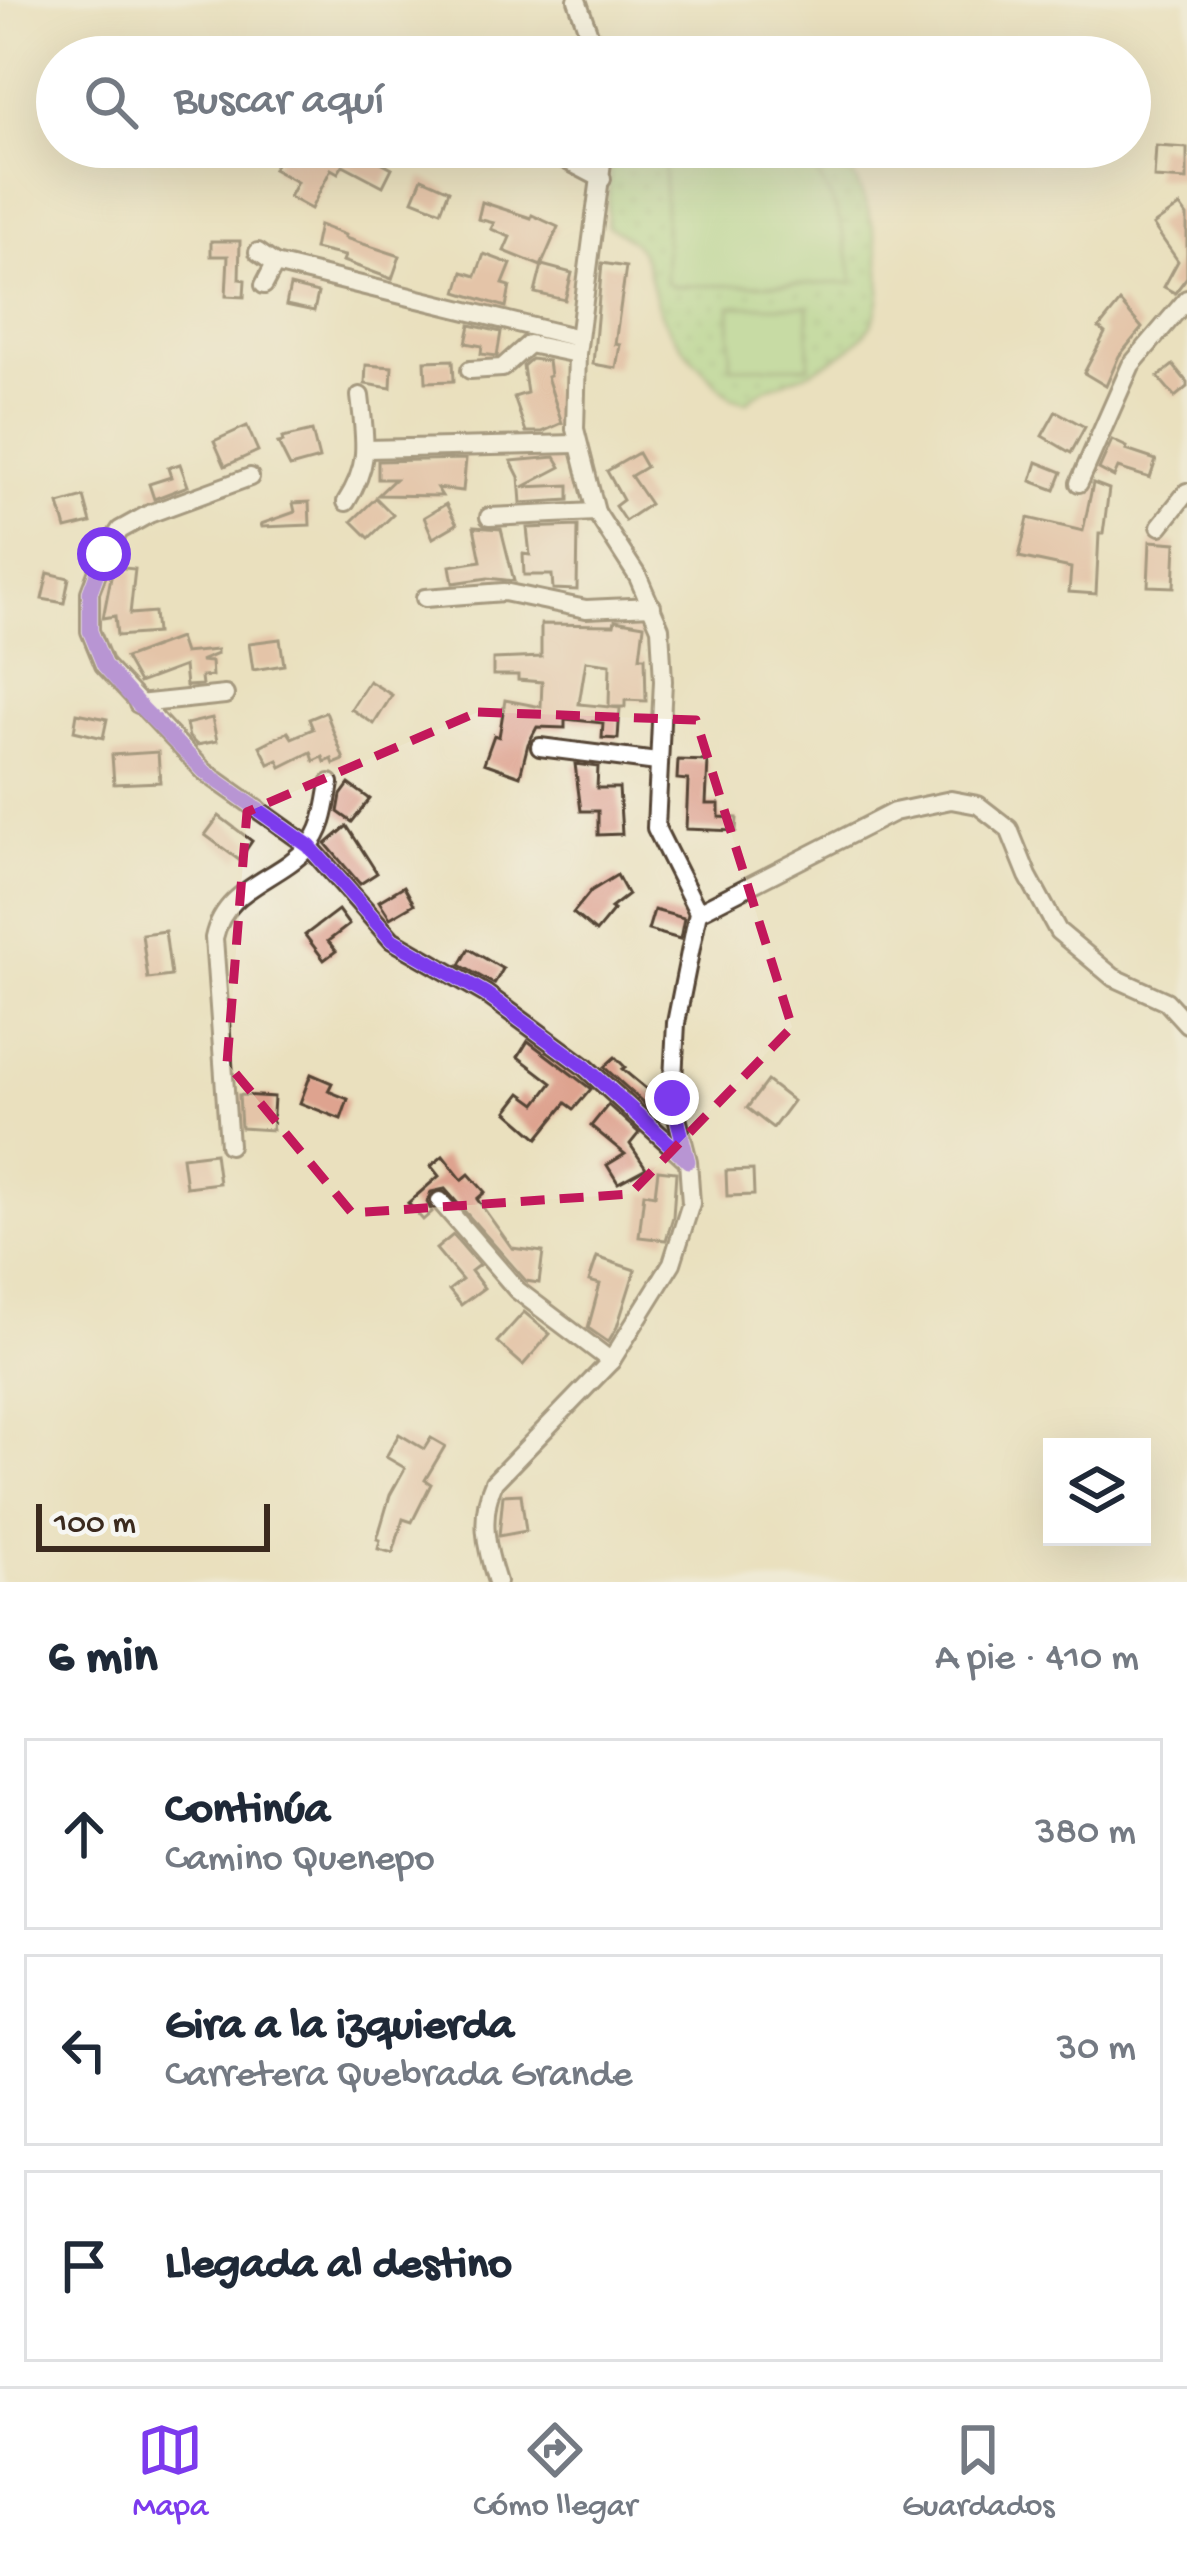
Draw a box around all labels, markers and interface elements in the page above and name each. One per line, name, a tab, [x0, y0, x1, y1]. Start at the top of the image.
search box	[36, 36, 1151, 168]
icon: search	[78, 69, 144, 135]
text: Buscar aquí	[174, 76, 384, 129]
route start	[77, 527, 131, 581]
route end	[645, 1071, 699, 1125]
map controls	[1043, 1438, 1151, 1546]
button: layers	[1043, 1438, 1151, 1546]
scale bar	[36, 1498, 270, 1551]
text: 100 m	[54, 1506, 136, 1544]
text: 6 min	[48, 1630, 157, 1690]
text: A pie · 410 m	[935, 1637, 1139, 1683]
text: Continúa	[165, 1785, 330, 1838]
icon: ahead	[51, 1801, 117, 1867]
text: 380 m	[1035, 1811, 1136, 1857]
text: Camino Quenepo	[165, 1838, 435, 1884]
text: Gira a la izquierda	[165, 2001, 514, 2054]
icon: left	[51, 2017, 117, 2083]
text: 30 m	[1057, 2027, 1136, 2073]
text: Carretera Quebrada Grande	[165, 2054, 632, 2100]
icon: arrive	[51, 2233, 117, 2299]
text: Llegada al destino	[165, 2240, 512, 2293]
tab: Mapa	[132, 2417, 208, 2527]
tab: Cómo llegar	[473, 2417, 637, 2527]
tab: Guardados	[902, 2417, 1055, 2527]

